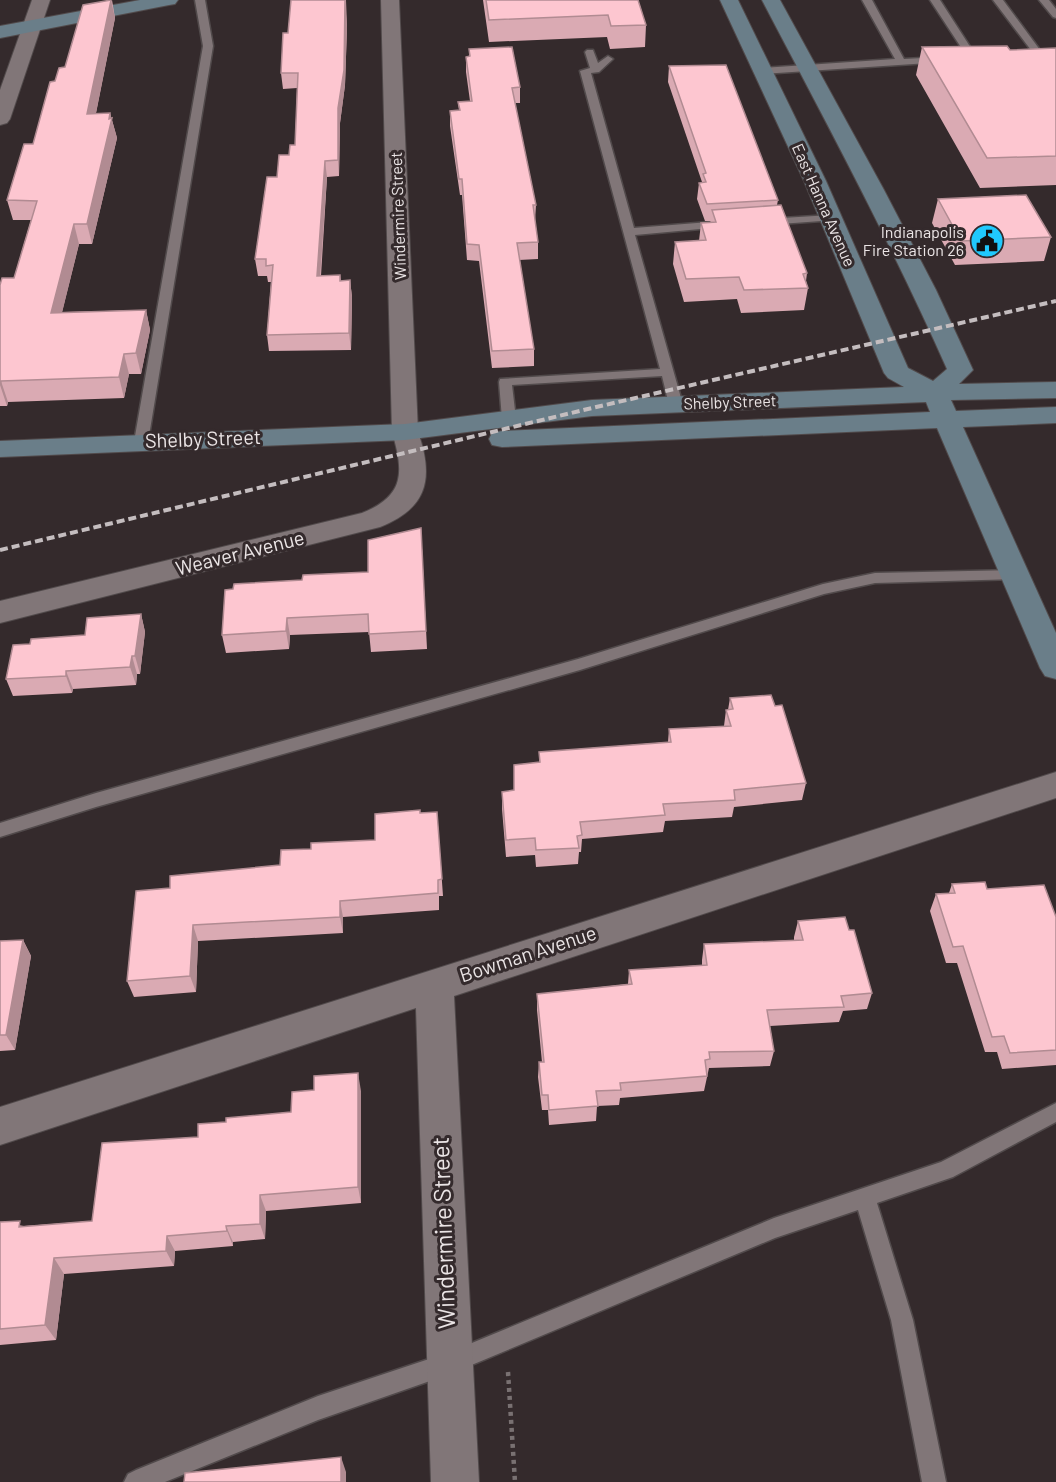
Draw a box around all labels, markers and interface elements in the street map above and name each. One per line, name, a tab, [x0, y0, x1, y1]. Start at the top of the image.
street label: East Hanna Avenue	[789, 140, 860, 269]
street label: Windermire Street	[386, 152, 409, 280]
place label: Indianapolis Fire Station 26	[863, 222, 964, 259]
public building icon: Indianapolis Fire Station 26	[969, 223, 1005, 259]
street label: Shelby Street	[683, 390, 777, 413]
street label: Shelby Street	[144, 424, 261, 452]
street label: Weaver Avenue	[173, 524, 307, 580]
street label: Bowman Avenue	[456, 920, 599, 986]
street label: Windermire Street	[425, 1136, 460, 1330]

